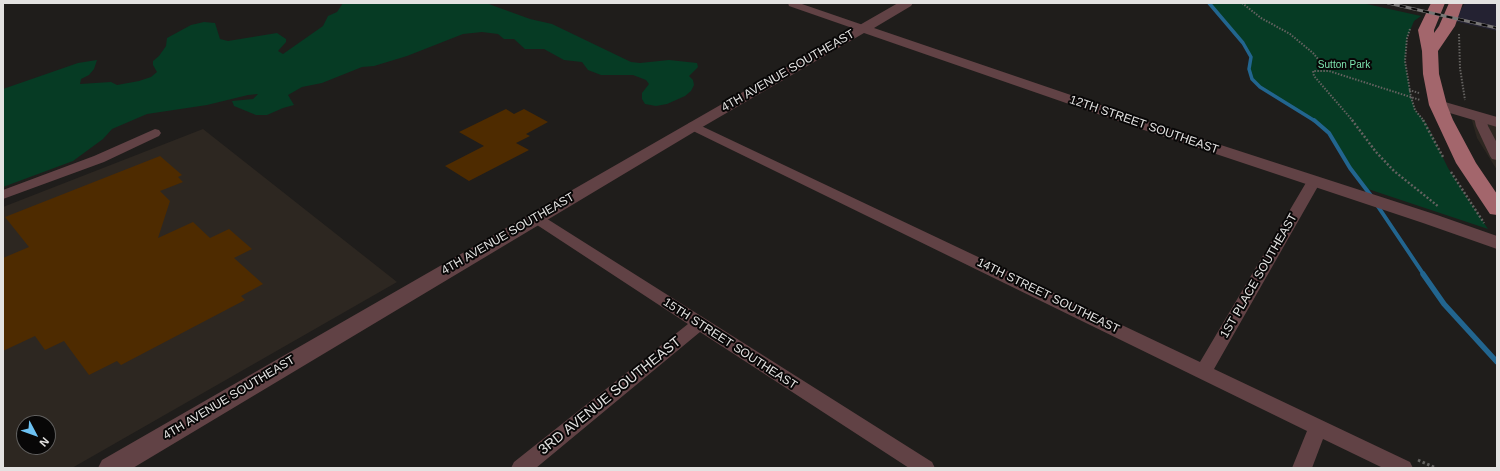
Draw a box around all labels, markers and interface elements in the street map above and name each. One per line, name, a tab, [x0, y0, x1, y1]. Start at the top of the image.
street label: 4TH AVENUE SOUTHEAST	[719, 27, 857, 115]
park label: Sutton Park	[1318, 59, 1370, 71]
street label: 12TH STREET SOUTHEAST	[1068, 93, 1220, 157]
street label: 4TH AVENUE SOUTHEAST	[439, 190, 577, 278]
street label: 1ST PLACE SOUTHEAST	[1217, 211, 1301, 341]
street label: 14TH STREET SOUTHEAST	[974, 255, 1122, 337]
street label: 15TH STREET SOUTHEAST	[660, 295, 800, 393]
street label: 3RD AVENUE SOUTHEAST	[536, 333, 684, 459]
street label: 4TH AVENUE SOUTHEAST	[161, 353, 297, 443]
north arrow	[16, 415, 56, 455]
text: N	[37, 435, 51, 449]

